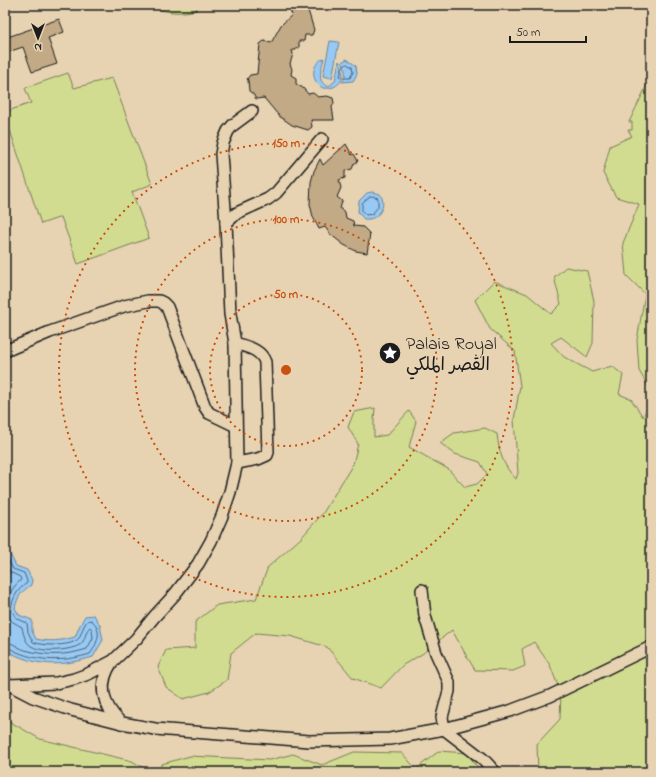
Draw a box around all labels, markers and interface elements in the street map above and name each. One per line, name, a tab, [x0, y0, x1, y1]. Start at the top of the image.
north arrow	[18, 18, 58, 58]
scale bar	[510, 18, 586, 44]
text: 50 m	[516, 24, 540, 42]
text: N	[34, 39, 42, 55]
text: 150 m	[272, 135, 301, 153]
text: 100 m	[273, 211, 300, 229]
text: 50 m	[274, 286, 299, 304]
place label: Palais Royal القصر الملكي	[406, 332, 497, 380]
place icon: Palais Royal القصر الملكي	[377, 340, 403, 366]
centre of rings	[279, 363, 293, 377]

